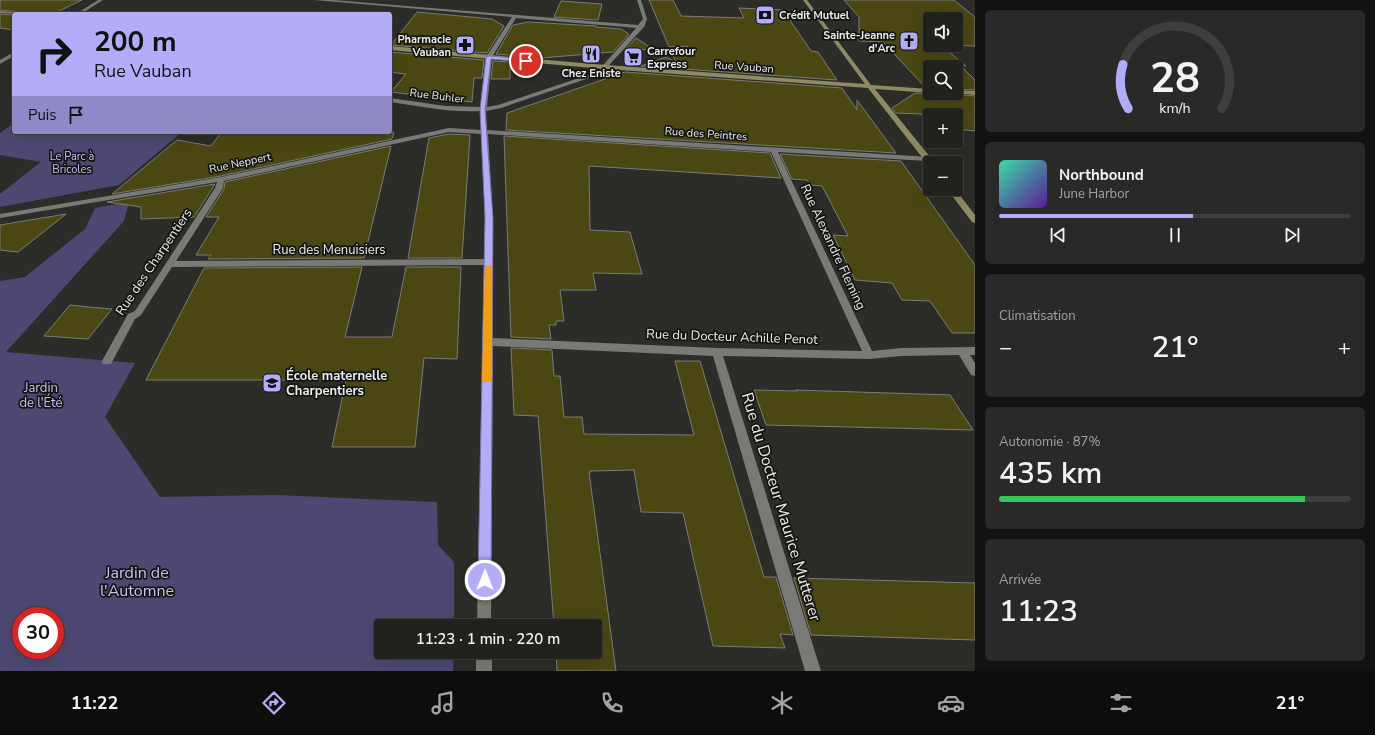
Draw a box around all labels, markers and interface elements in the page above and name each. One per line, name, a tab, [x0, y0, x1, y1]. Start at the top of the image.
bank icon: Crédit Mutuel	[754, 4, 776, 26]
place label: Crédit Mutuel	[779, 8, 850, 23]
map controls	[923, 12, 963, 196]
button: sound	[923, 12, 963, 52]
text: 200 m	[94, 23, 177, 61]
icon: right	[28, 28, 80, 80]
place label: Sainte-Jeanne d'Arc	[823, 28, 896, 56]
church icon: Sainte-Jeanne d'Arc	[898, 30, 920, 52]
place label: Pharmacie Vauban	[397, 32, 451, 60]
pharmacy icon: Pharmacie Vauban	[454, 34, 476, 56]
restaurant icon: Chez Eniste	[580, 43, 602, 65]
pin	[509, 44, 543, 78]
place label: Carrefour Express	[647, 44, 696, 72]
supermarket icon: Carrefour Express	[622, 46, 644, 68]
icon: arrive	[515, 50, 537, 72]
text: 28	[1150, 50, 1200, 107]
street label: Rue Vauban	[714, 57, 774, 77]
text: Rue Vauban	[94, 59, 192, 83]
button: search	[923, 60, 963, 100]
place label: Chez Eniste	[561, 66, 621, 81]
street label: Rue Buhler	[409, 85, 465, 107]
text: km/h	[1159, 99, 1191, 118]
icon: arrive	[65, 104, 87, 126]
text: Puis	[28, 105, 57, 125]
button: +	[923, 108, 963, 148]
street label: Rue des Peintres	[664, 124, 748, 144]
park label: Le Parc à Bricoles	[50, 149, 95, 177]
street label: Rue Neppert	[208, 149, 272, 177]
button: −	[923, 156, 963, 196]
text: Northbound	[1059, 165, 1144, 185]
street label: Rue Alexandre Fleming	[796, 181, 870, 313]
text: June Harbor	[1059, 185, 1129, 203]
street label: Rue des Charpentiers	[112, 205, 196, 319]
icon: previous	[1047, 224, 1069, 246]
icon: pause	[1164, 224, 1186, 246]
icon: next	[1281, 224, 1303, 246]
street label: Rue des Menuisiers	[272, 241, 386, 259]
text: Climatisation	[999, 307, 1076, 325]
street label: Rue du Docteur Achille Penot	[646, 325, 819, 349]
text: 21°	[1151, 327, 1199, 368]
text: −	[999, 333, 1012, 363]
text: +	[1338, 333, 1351, 363]
place label: École maternelle Charpentiers	[286, 367, 387, 400]
school or university icon: École maternelle Charpentiers	[261, 372, 283, 394]
park label: Jardin de l'Été	[20, 379, 63, 412]
street label: Rue du Docteur Maurice Mutterer	[736, 390, 826, 624]
text: Autonomie · 87%	[999, 433, 1101, 451]
text: 435 km	[999, 453, 1102, 494]
position arrow	[464, 559, 506, 601]
park label: Jardin de l'Automne	[100, 562, 174, 602]
text: Arrivée	[999, 571, 1041, 589]
text: 11:23	[999, 591, 1078, 632]
speed limit sign: 30	[12, 607, 64, 659]
text: 11:23 · 1 min · 220 m	[416, 629, 560, 649]
icon: directions	[260, 689, 288, 717]
icon: music	[429, 689, 457, 717]
icon: phone	[598, 689, 626, 717]
icon: climate	[768, 689, 796, 717]
icon: car	[937, 689, 965, 717]
icon: filters	[1107, 689, 1135, 717]
text: 11:22	[71, 691, 118, 715]
text: 21°	[1276, 691, 1304, 715]

